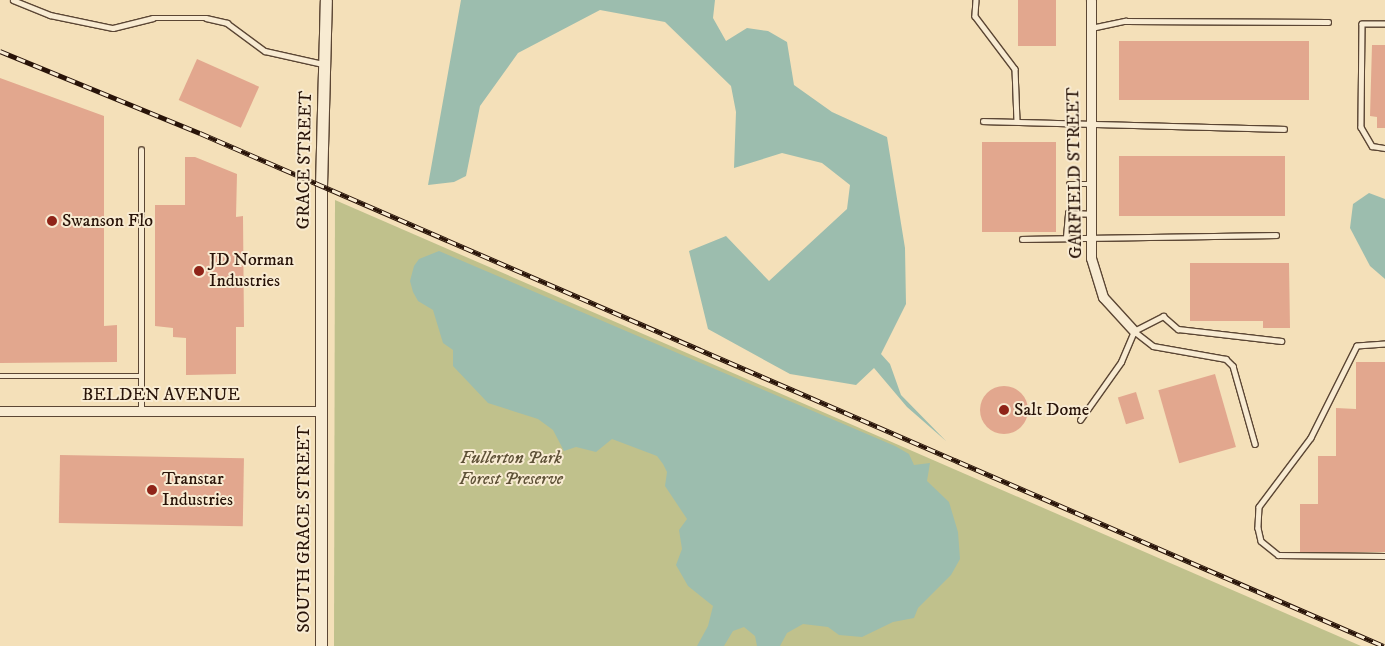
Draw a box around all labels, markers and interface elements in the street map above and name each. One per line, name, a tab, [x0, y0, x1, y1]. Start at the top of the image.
street label: GARFIELD STREET	[1063, 87, 1087, 259]
street label: GRACE STREET	[293, 91, 317, 229]
place label: Swanson Flo	[62, 210, 153, 232]
marker: Swanson Flo	[46, 215, 58, 227]
place label: JD Norman Industries	[209, 250, 294, 292]
marker: JD Norman Industries	[193, 265, 205, 277]
street label: BELDEN AVENUE	[82, 384, 240, 406]
place label: Salt Dome	[1014, 399, 1089, 421]
marker: Salt Dome	[998, 404, 1010, 416]
street label: SOUTH GRACE STREET	[293, 425, 315, 633]
park label: Fullerton Park Forest Preserve	[459, 448, 563, 490]
place label: Transtar Industries	[162, 469, 233, 512]
marker: Transtar Industries	[146, 484, 158, 496]

